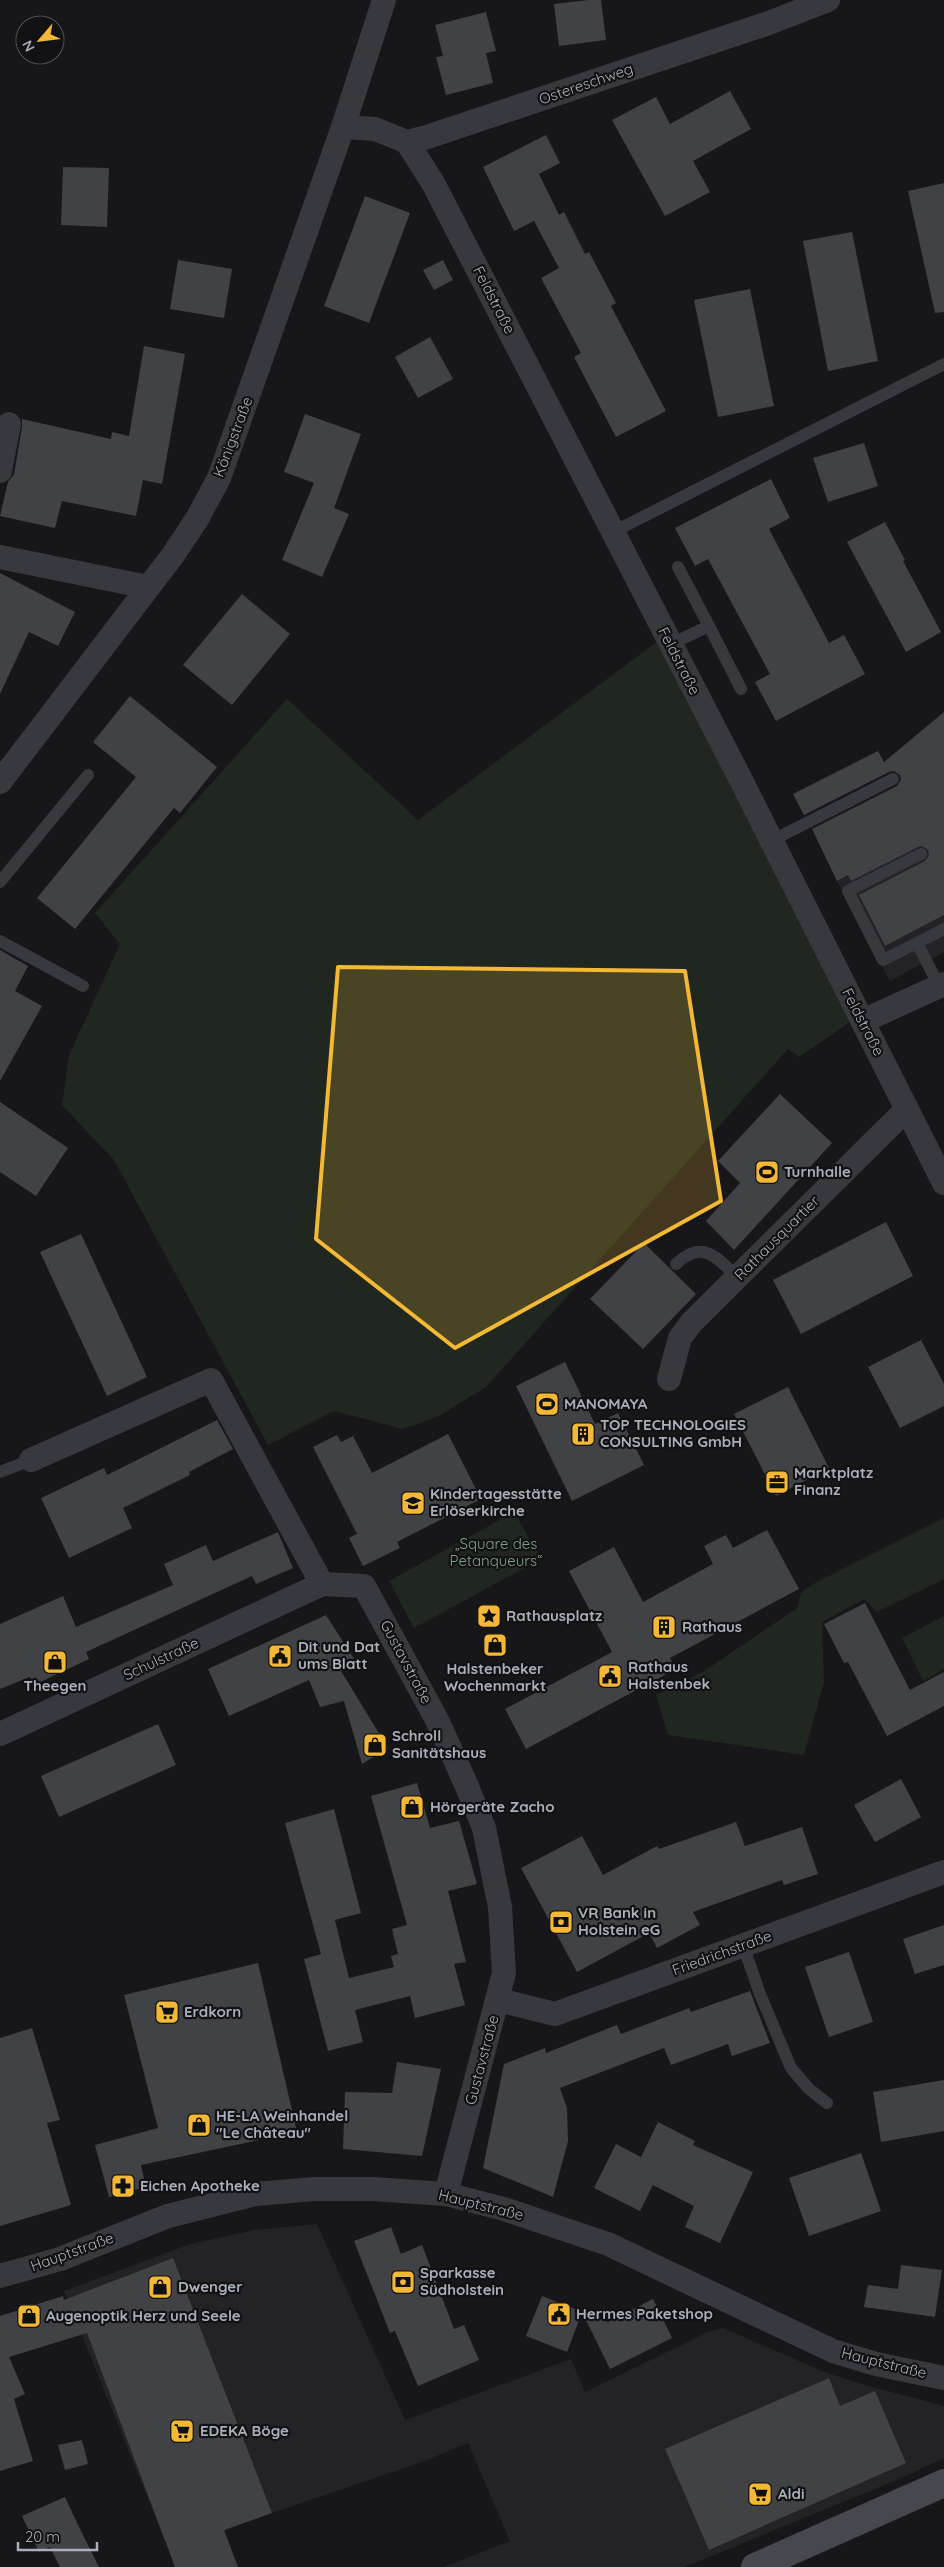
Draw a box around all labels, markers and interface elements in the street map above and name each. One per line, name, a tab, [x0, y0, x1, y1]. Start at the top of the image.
north arrow	[15, 15, 65, 65]
text: N	[18, 37, 39, 55]
street label: Ostereschweg	[536, 59, 635, 109]
street label: Feldstraße	[469, 263, 520, 337]
street label: Königstraße	[208, 394, 257, 480]
street label: Feldstraße	[654, 624, 705, 698]
street label: Feldstraße	[838, 985, 889, 1059]
sports icon: Turnhalle	[754, 1159, 780, 1185]
place label: Turnhalle	[784, 1162, 851, 1181]
street label: Rathausquartier	[730, 1191, 823, 1284]
sports icon: MANOMAYA	[534, 1391, 560, 1417]
place label: MANOMAYA	[564, 1394, 648, 1413]
place label: TOP TECHNOLOGIES CONSULTING GmbH	[600, 1415, 746, 1451]
building icon: TOP TECHNOLOGIES CONSULTING GmbH	[570, 1421, 596, 1447]
place label: Marktplatz Finanz	[794, 1463, 873, 1499]
office icon: Marktplatz Finanz	[764, 1469, 790, 1495]
place label: Kindertagesstätte Erlöserkirche	[430, 1484, 562, 1520]
school or university icon: Kindertagesstätte Erlöserkirche	[400, 1490, 426, 1516]
park label: „Square des Petanqueurs“	[450, 1534, 542, 1570]
place icon: Rathausplatz	[476, 1603, 502, 1629]
place label: Rathausplatz	[506, 1606, 602, 1625]
building icon: Rathaus	[651, 1614, 677, 1640]
street label: Gustavstraße	[376, 1617, 436, 1707]
place label: Rathaus	[682, 1617, 742, 1636]
shop icon: Halstenbeker Wochenmarkt	[482, 1632, 508, 1658]
street label: Schulstraße	[120, 1633, 202, 1684]
place label: Dit und Dat ums Blatt	[298, 1637, 380, 1673]
public building icon: Dit und Dat ums Blatt	[267, 1643, 293, 1669]
shop icon: Theegen	[42, 1649, 68, 1675]
place label: Rathaus Halstenbek	[628, 1657, 710, 1693]
place label: Halstenbeker Wochenmarkt	[444, 1659, 546, 1695]
public building icon: Rathaus Halstenbek	[597, 1663, 623, 1689]
place label: Theegen	[24, 1676, 86, 1695]
place label: Schroll Sanitätshaus	[392, 1726, 486, 1762]
shop icon: Schroll Sanitätshaus	[362, 1732, 388, 1758]
shop icon: Hörgeräte Zacho	[399, 1794, 425, 1820]
place label: Hörgeräte Zacho	[430, 1797, 555, 1816]
place label: VR Bank in Holstein eG	[578, 1903, 660, 1939]
bank icon: VR Bank in Holstein eG	[548, 1909, 574, 1935]
street label: Friedrichstraße	[669, 1926, 774, 1979]
supermarket icon: Erdkorn	[154, 1999, 180, 2025]
place label: Erdkorn	[184, 2002, 241, 2021]
street label: Gustavstraße	[460, 2013, 503, 2107]
place label: HE-LA Weinhandel "Le Château"	[216, 2106, 348, 2142]
shop icon: HE-LA Weinhandel "Le Château"	[186, 2112, 212, 2138]
pharmacy icon: Eichen Apotheke	[110, 2173, 136, 2199]
place label: Eichen Apotheke	[140, 2176, 260, 2195]
street label: Hauptstraße	[437, 2185, 526, 2224]
street label: Hauptstraße	[28, 2228, 116, 2275]
place label: Sparkasse Südholstein	[420, 2263, 504, 2299]
bank icon: Sparkasse Südholstein	[390, 2269, 416, 2295]
shop icon: Dwenger	[147, 2274, 173, 2300]
place label: Dwenger	[178, 2277, 243, 2296]
public building icon: Hermes Paketshop	[546, 2301, 572, 2327]
shop icon: Augenoptik Herz und Seele	[16, 2303, 42, 2329]
place label: Hermes Paketshop	[576, 2304, 713, 2323]
place label: Augenoptik Herz und Seele	[46, 2306, 241, 2325]
street label: Hauptstraße	[840, 2343, 929, 2382]
supermarket icon: EDEKA Böge	[169, 2418, 195, 2444]
place label: EDEKA Böge	[200, 2421, 289, 2440]
supermarket icon: Aldi	[747, 2481, 773, 2507]
place label: Aldi	[778, 2484, 804, 2503]
scale bar	[18, 2520, 96, 2552]
text: 20 m	[25, 2527, 60, 2546]

